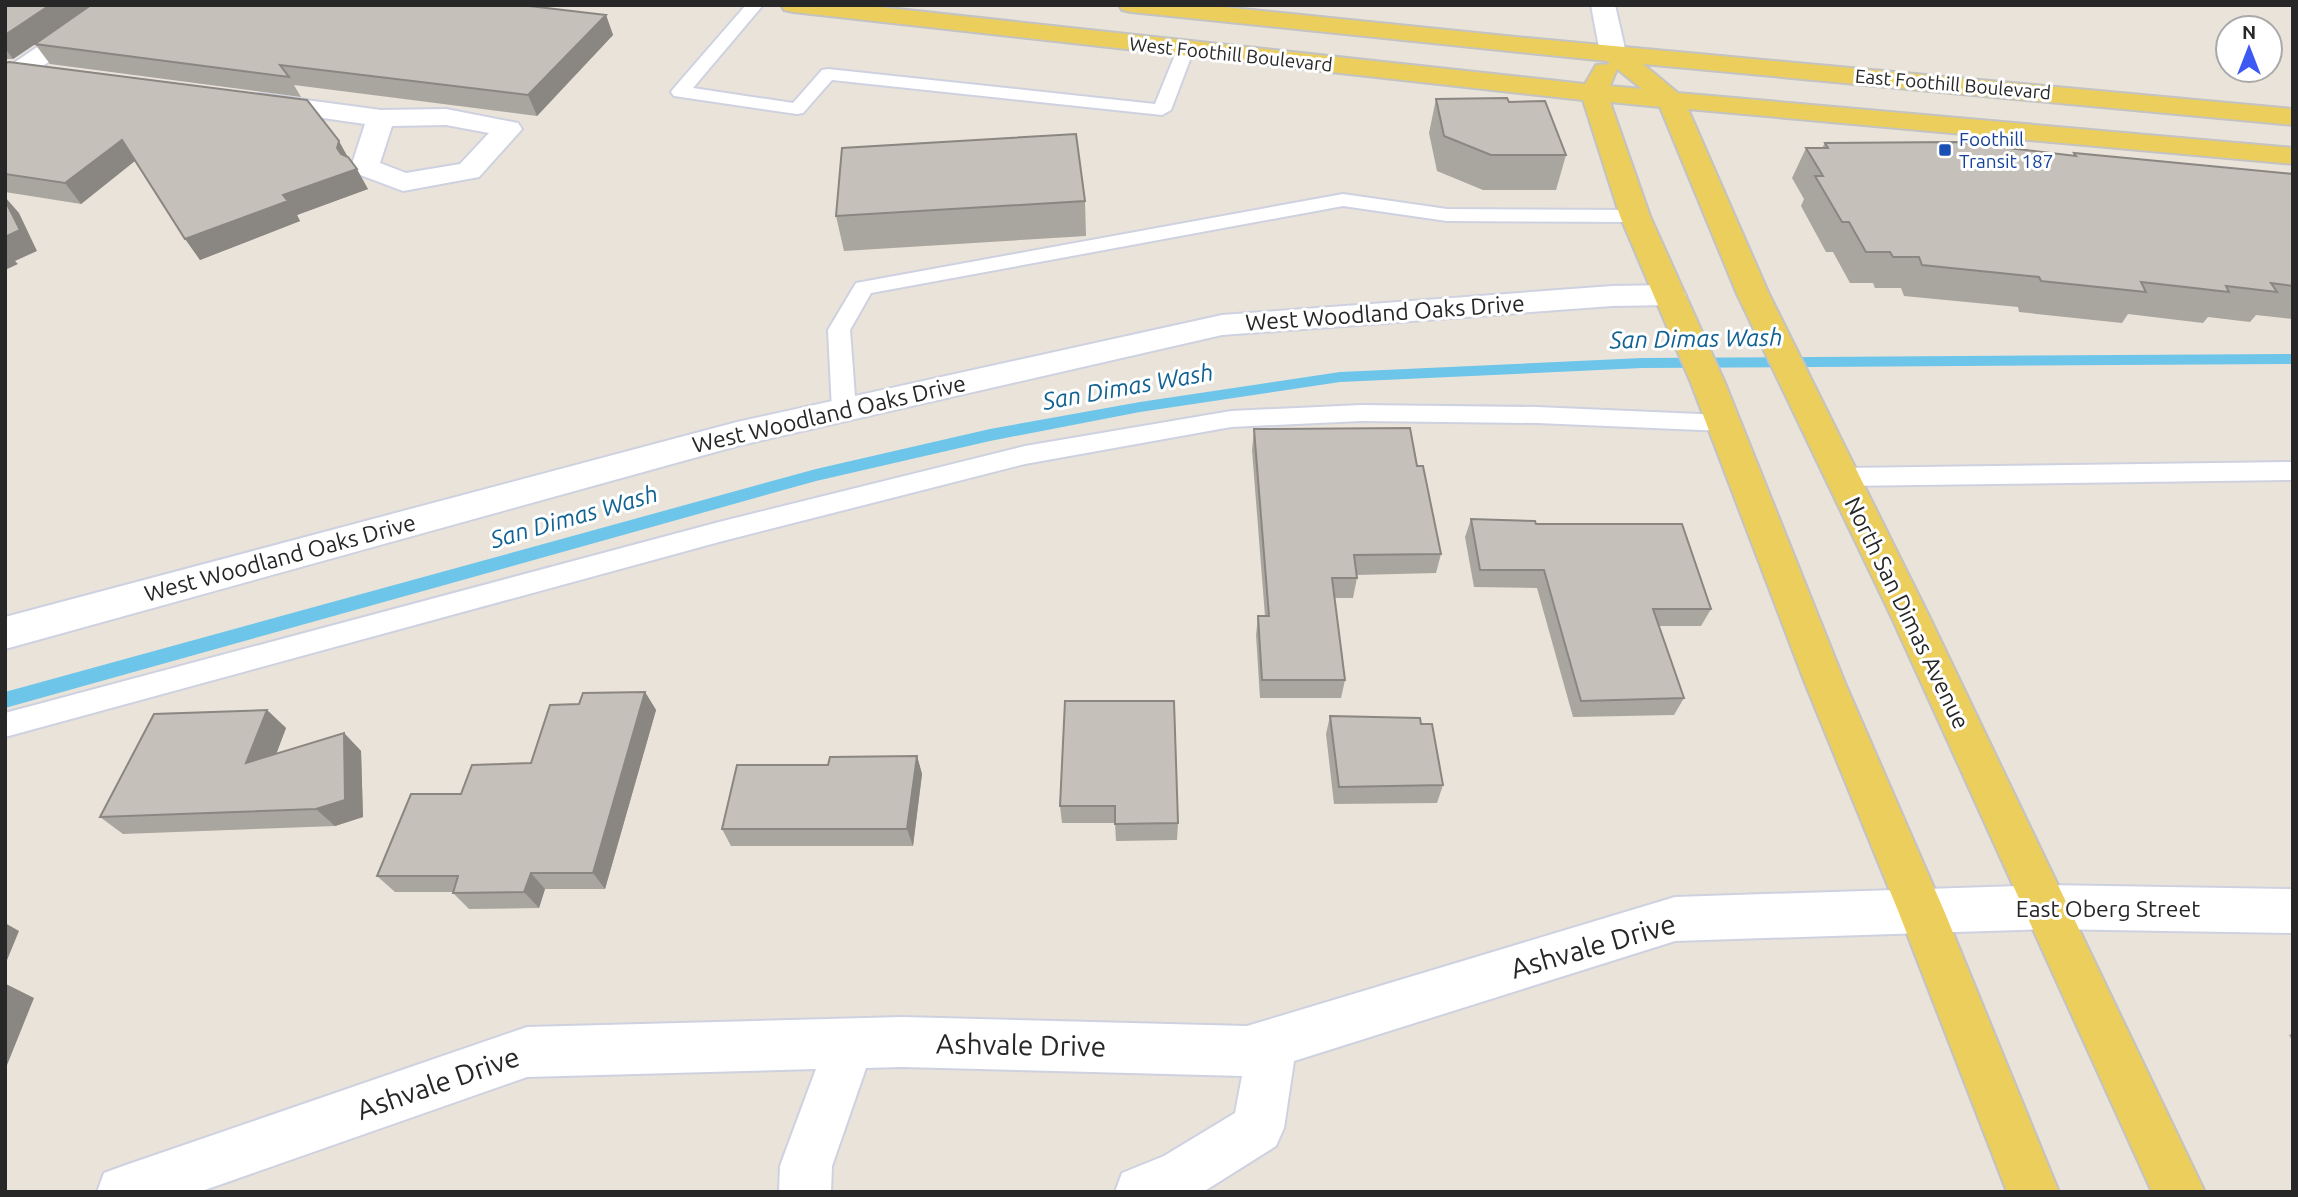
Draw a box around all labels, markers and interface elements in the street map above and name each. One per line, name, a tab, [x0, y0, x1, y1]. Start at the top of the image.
north arrow	[2214, 14, 2284, 84]
text: N	[2242, 21, 2256, 43]
street label: West Foothill Boulevard	[1128, 32, 1334, 76]
street label: East Foothill Boulevard	[1854, 64, 2052, 104]
place label: Foothill Transit 187	[1959, 128, 2054, 172]
marker: Foothill Transit 187	[1937, 142, 1953, 158]
street label: West Woodland Oaks Drive	[1244, 290, 1525, 335]
water label: San Dimas Wash	[1608, 323, 1783, 354]
water label: San Dimas Wash	[1039, 358, 1215, 415]
street label: West Woodland Oaks Drive	[690, 370, 968, 457]
water label: San Dimas Wash	[486, 480, 661, 554]
street label: North San Dimas Avenue	[1840, 493, 1974, 733]
street label: West Woodland Oaks Drive	[141, 509, 418, 606]
street label: East Oberg Street	[2016, 896, 2200, 921]
street label: Ashvale Drive	[1507, 907, 1679, 984]
street label: Ashvale Drive	[936, 1028, 1106, 1061]
street label: Ashvale Drive	[352, 1040, 523, 1125]

